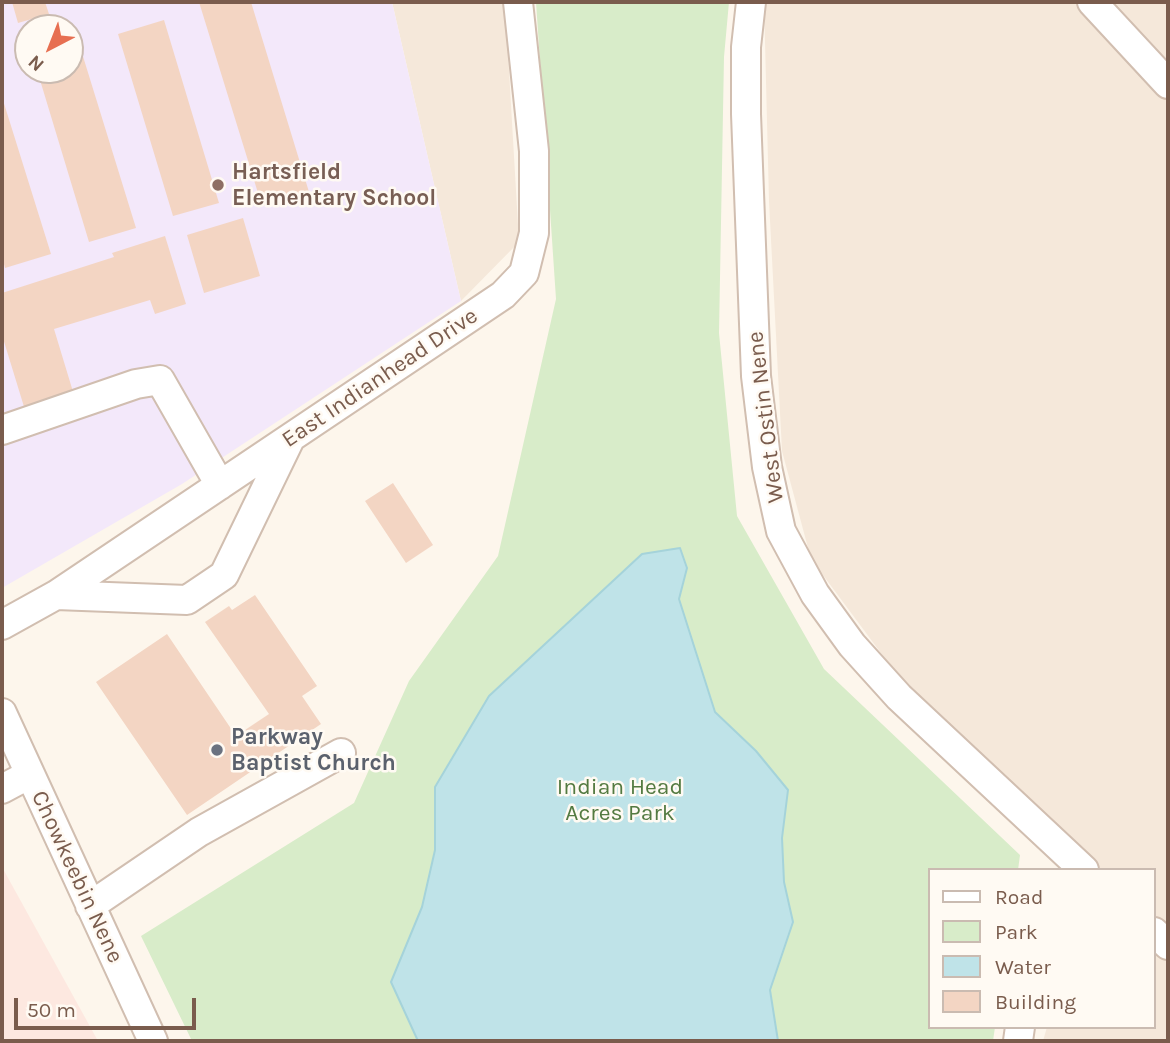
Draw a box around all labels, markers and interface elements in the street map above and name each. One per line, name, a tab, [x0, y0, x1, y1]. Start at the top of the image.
north arrow	[14, 14, 84, 84]
text: N	[24, 50, 49, 76]
place label: Hartsfield Elementary School	[232, 158, 436, 212]
marker: Hartsfield Elementary School	[210, 177, 226, 193]
street label: East Indianhead Drive	[277, 302, 483, 454]
street label: West Ostin Nene	[742, 330, 790, 504]
place label: Parkway Baptist Church	[231, 723, 396, 777]
marker: Parkway Baptist Church	[209, 742, 225, 758]
park label: Indian Head Acres Park	[557, 773, 683, 827]
street label: Chowkeebin Nene	[25, 786, 129, 968]
legend	[928, 868, 1156, 1029]
text: Road	[995, 885, 1043, 909]
text: Park	[995, 920, 1038, 944]
text: Water	[995, 955, 1051, 979]
scale bar	[18, 984, 200, 1028]
text: Building	[995, 990, 1076, 1014]
text: 50 m	[27, 998, 76, 1022]

